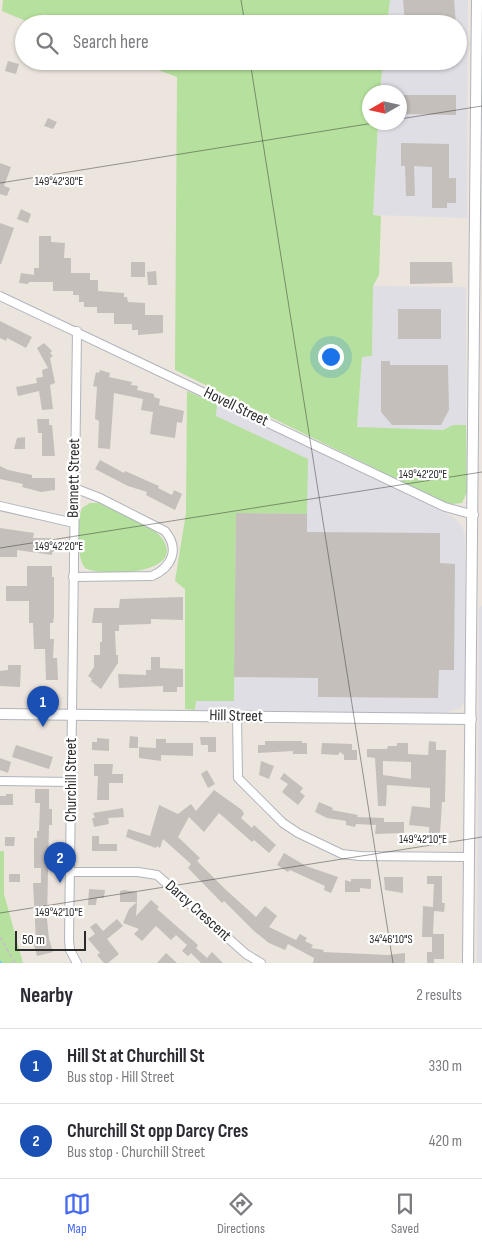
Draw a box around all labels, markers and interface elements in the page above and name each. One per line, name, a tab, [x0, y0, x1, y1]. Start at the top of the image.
search box	[15, 15, 467, 70]
icon: search	[33, 29, 61, 57]
text: Search here	[73, 31, 149, 54]
north arrow	[362, 85, 407, 130]
text: 149°42'30"E	[35, 174, 83, 189]
your location	[318, 344, 344, 370]
street label: Hovell Street	[201, 383, 271, 431]
street label: Bennett Street	[64, 438, 84, 518]
text: 149°42'20"E	[399, 467, 447, 482]
text: 149°42'20"E	[35, 539, 83, 554]
pin: 1	[27, 686, 59, 727]
street label: Hill Street	[209, 706, 263, 726]
street label: Churchill Street	[62, 738, 81, 822]
text: 149°42'10"E	[399, 832, 447, 847]
pin: 2	[44, 842, 76, 883]
street label: Darcy Crescent	[161, 876, 235, 946]
text: 149°42'10"E	[35, 905, 83, 920]
scale bar	[15, 928, 86, 951]
text: 50 m	[22, 931, 45, 948]
text: 34°46'10"S	[369, 932, 413, 947]
text: Nearby	[20, 983, 73, 1008]
text: 2 results	[416, 986, 462, 1005]
text: Hill St at Churchill St	[67, 1045, 205, 1068]
text: 1	[33, 1057, 39, 1076]
text: 330 m	[429, 1057, 462, 1076]
text: Bus stop · Hill Street	[67, 1068, 175, 1087]
text: Churchill St opp Darcy Cres	[67, 1120, 248, 1143]
text: 2	[32, 1132, 40, 1151]
text: 420 m	[429, 1132, 462, 1151]
text: Bus stop · Churchill Street	[67, 1143, 205, 1162]
tab: Map	[63, 1190, 91, 1237]
tab: Directions	[217, 1190, 265, 1237]
tab: Saved	[391, 1190, 419, 1237]

